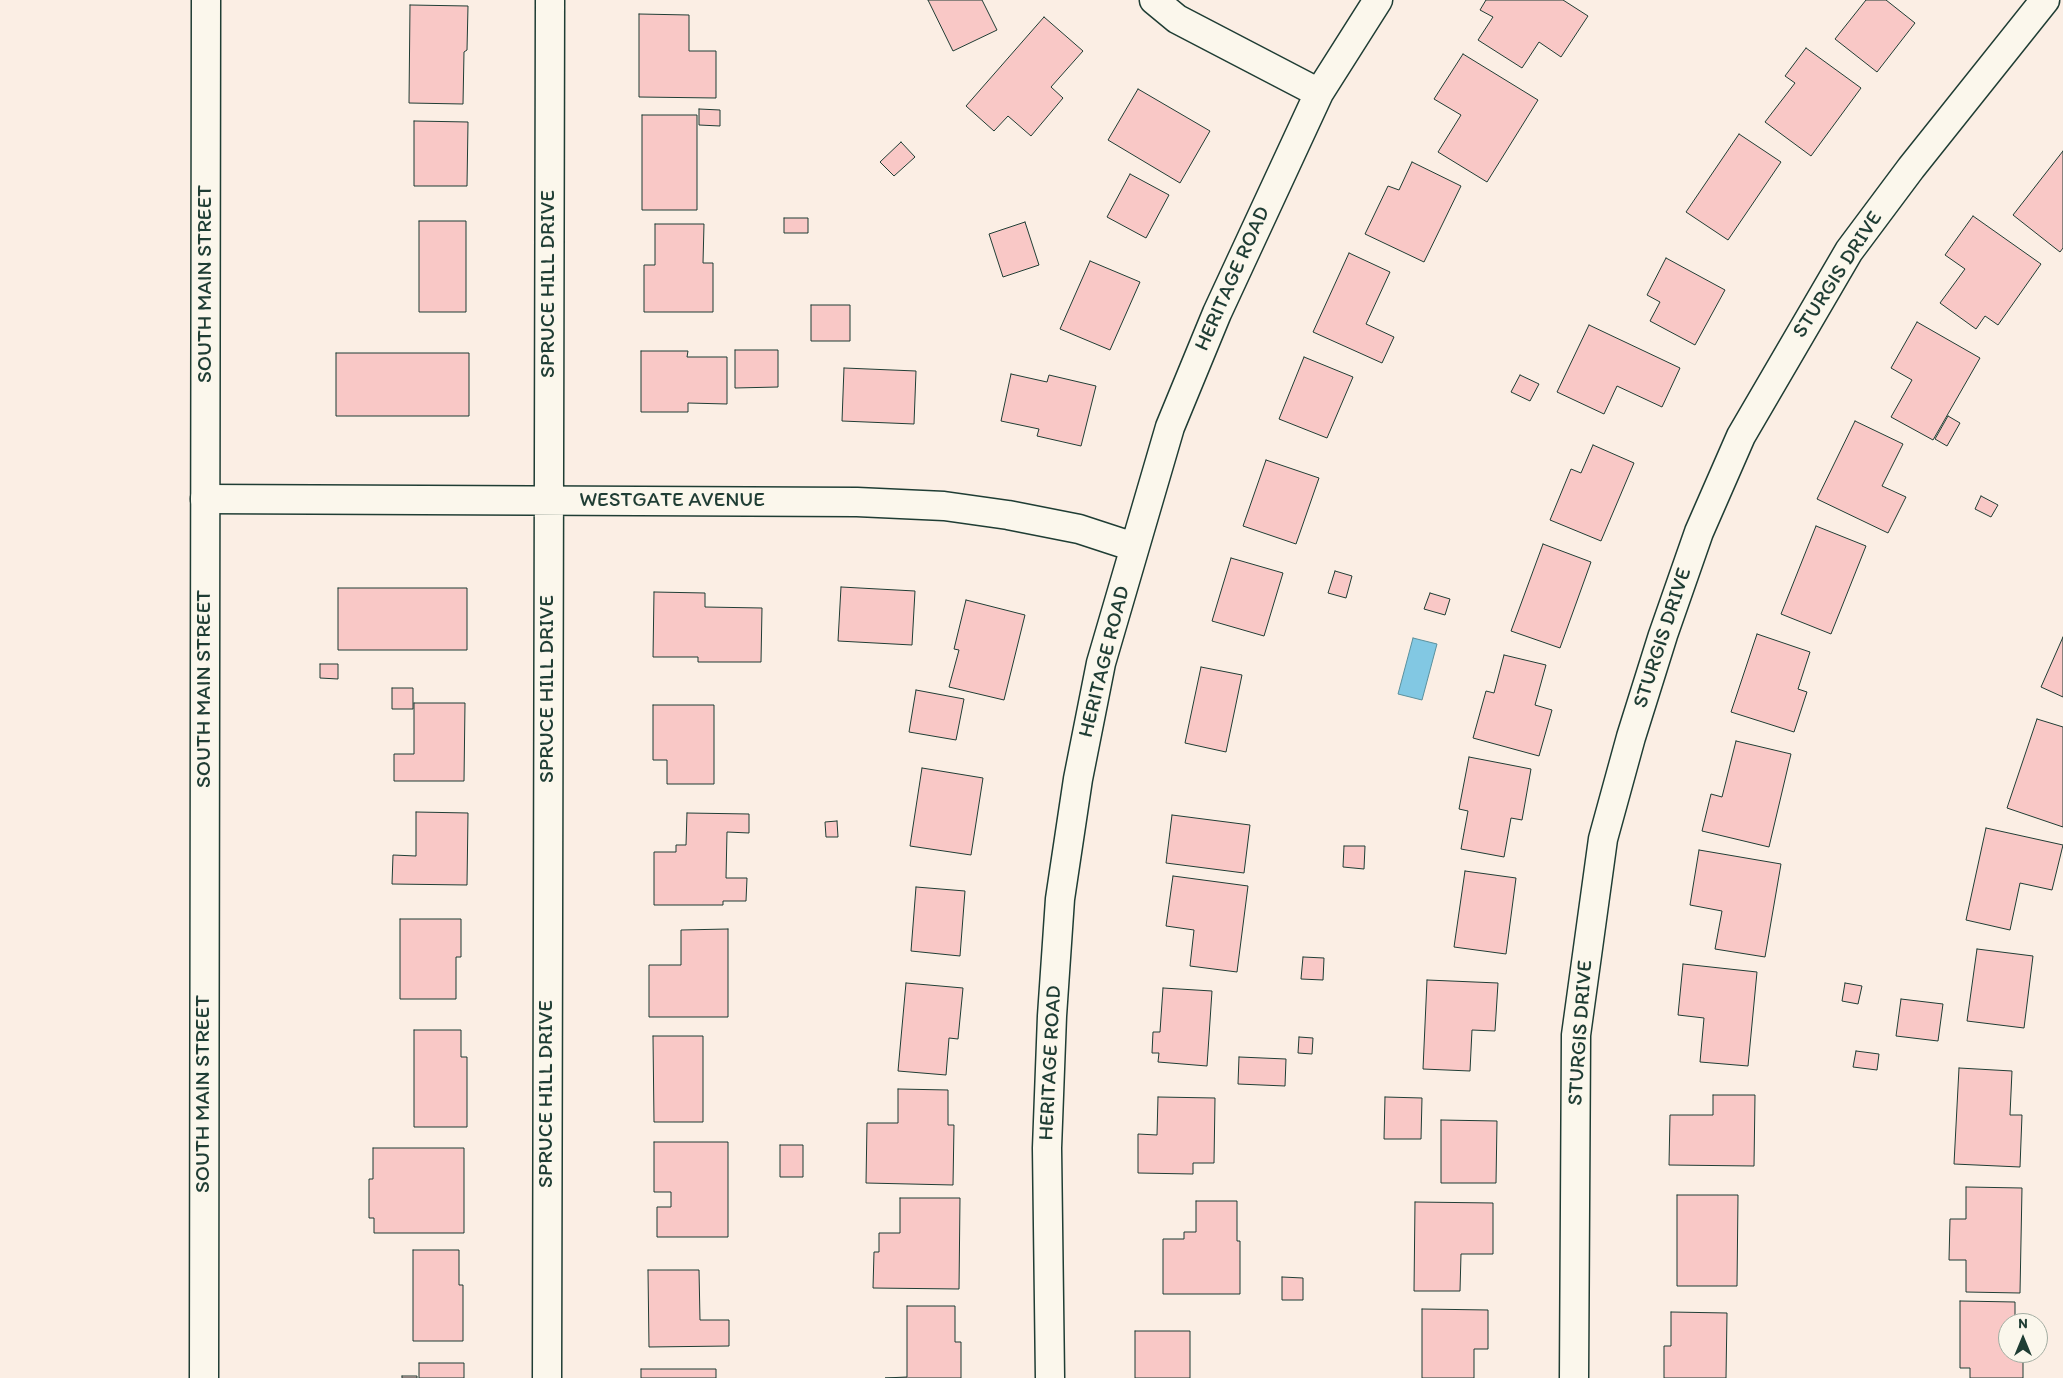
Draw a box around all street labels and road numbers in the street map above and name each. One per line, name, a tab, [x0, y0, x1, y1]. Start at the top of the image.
street label: SOUTH MAIN STREET	[193, 185, 219, 383]
street label: SPRUCE HILL DRIVE	[536, 190, 562, 378]
street label: HERITAGE ROAD	[1190, 203, 1276, 355]
street label: STURGIS DRIVE	[1788, 207, 1888, 343]
street label: WESTGATE AVENUE	[579, 488, 765, 514]
street label: STURGIS DRIVE	[1628, 565, 1698, 711]
street label: HERITAGE ROAD	[1074, 584, 1136, 740]
street label: SOUTH MAIN STREET	[192, 590, 218, 788]
street label: SPRUCE HILL DRIVE	[535, 595, 561, 783]
street label: STURGIS DRIVE	[1563, 959, 1599, 1107]
street label: HERITAGE ROAD	[1034, 985, 1068, 1141]
street label: SOUTH MAIN STREET	[191, 995, 217, 1193]
street label: SPRUCE HILL DRIVE	[534, 1000, 560, 1188]

